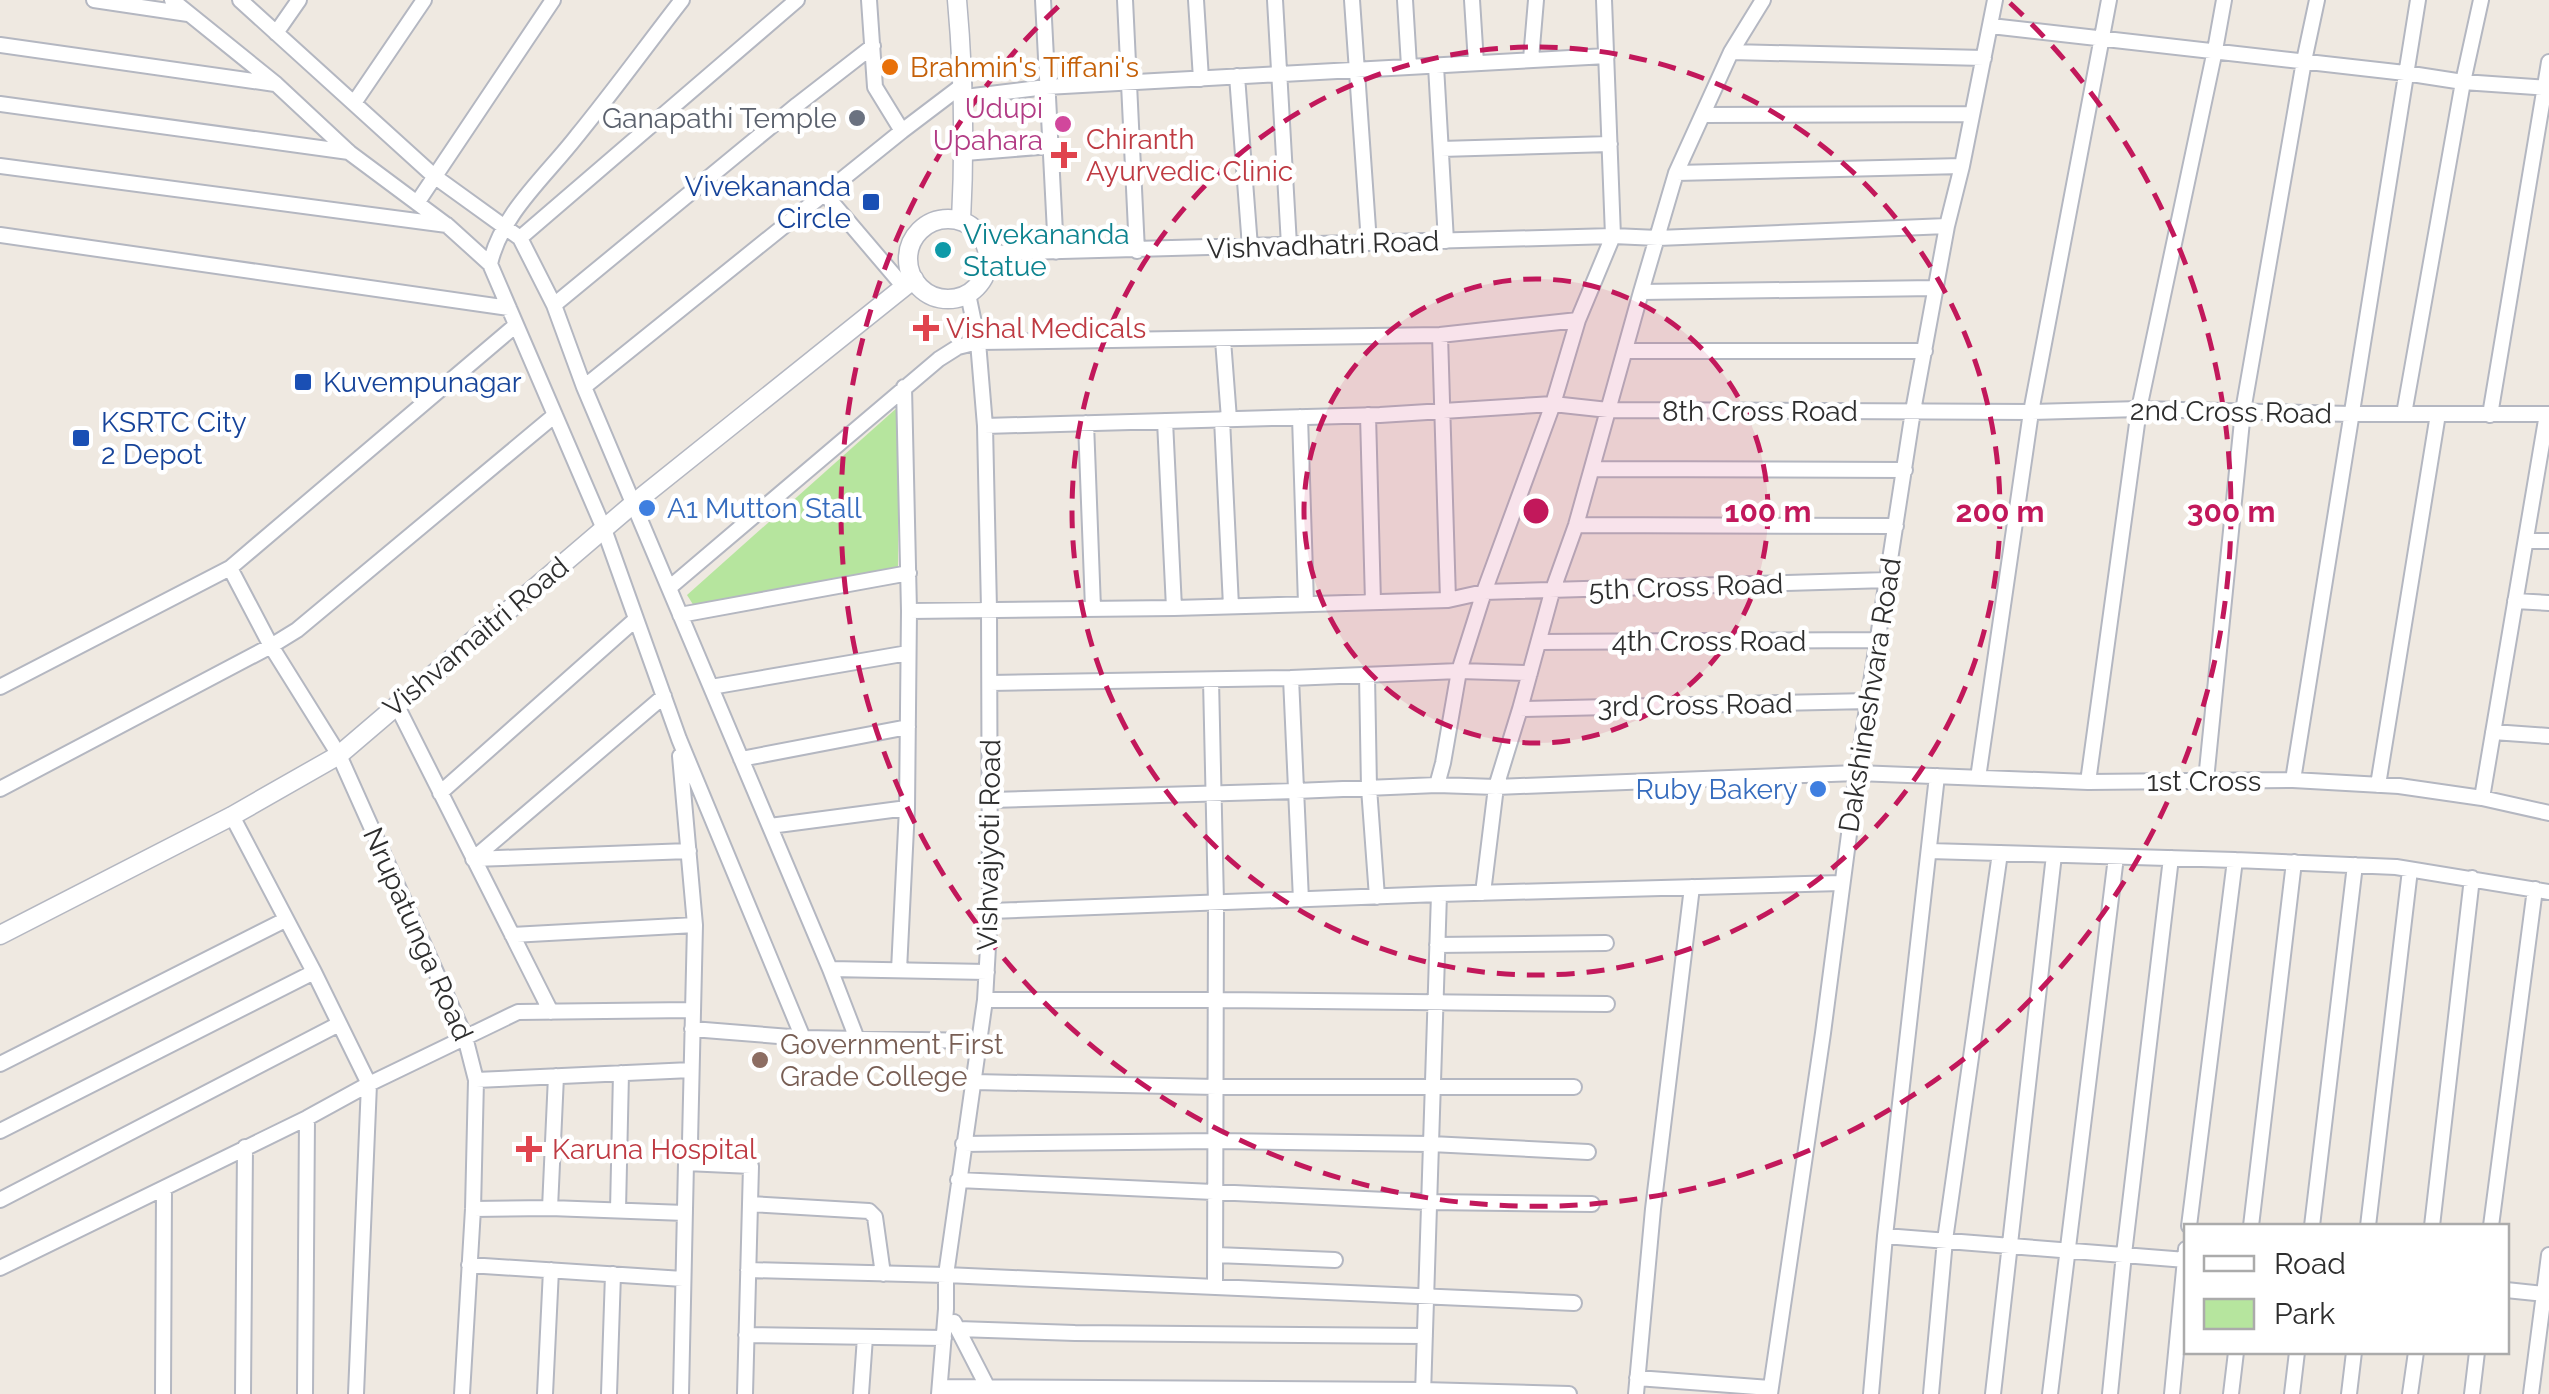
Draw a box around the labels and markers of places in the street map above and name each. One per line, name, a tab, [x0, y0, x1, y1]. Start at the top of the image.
place label: Brahmin's Tiffani's	[910, 51, 1139, 84]
marker: Brahmin's Tiffani's	[879, 56, 901, 78]
place label: Udupi Upahara	[933, 92, 1043, 157]
place label: Ganapathi Temple	[602, 102, 837, 135]
marker: Ganapathi Temple	[846, 107, 868, 129]
marker: Udupi Upahara	[1052, 113, 1074, 135]
place label: Chiranth Ayurvedic Clinic	[1086, 123, 1293, 188]
marker: Chiranth Ayurvedic Clinic	[1051, 142, 1077, 168]
place label: Vivekananda Circle	[684, 170, 851, 235]
marker: Vivekananda Circle	[860, 191, 882, 213]
place label: Vivekananda Statue	[963, 218, 1130, 283]
marker: Vivekananda Statue	[932, 239, 954, 261]
place label: Vishal Medicals	[946, 312, 1146, 345]
marker: Vishal Medicals	[915, 317, 937, 339]
place label: Kuvempunagar	[323, 366, 522, 399]
marker: Kuvempunagar	[292, 371, 314, 393]
place label: KSRTC City 2 Depot	[101, 406, 247, 471]
marker: KSRTC City 2 Depot	[70, 427, 92, 449]
place label: A1 Mutton Stall	[667, 492, 862, 525]
centre of rings	[1518, 493, 1554, 529]
marker: A1 Mutton Stall	[636, 497, 658, 519]
place label: Ruby Bakery	[1636, 773, 1798, 806]
marker: Ruby Bakery	[1807, 778, 1829, 800]
place label: Government First Grade College	[780, 1028, 1004, 1093]
marker: Government First Grade College	[749, 1049, 771, 1071]
place label: Karuna Hospital	[552, 1133, 757, 1166]
marker: Karuna Hospital	[516, 1136, 542, 1162]

